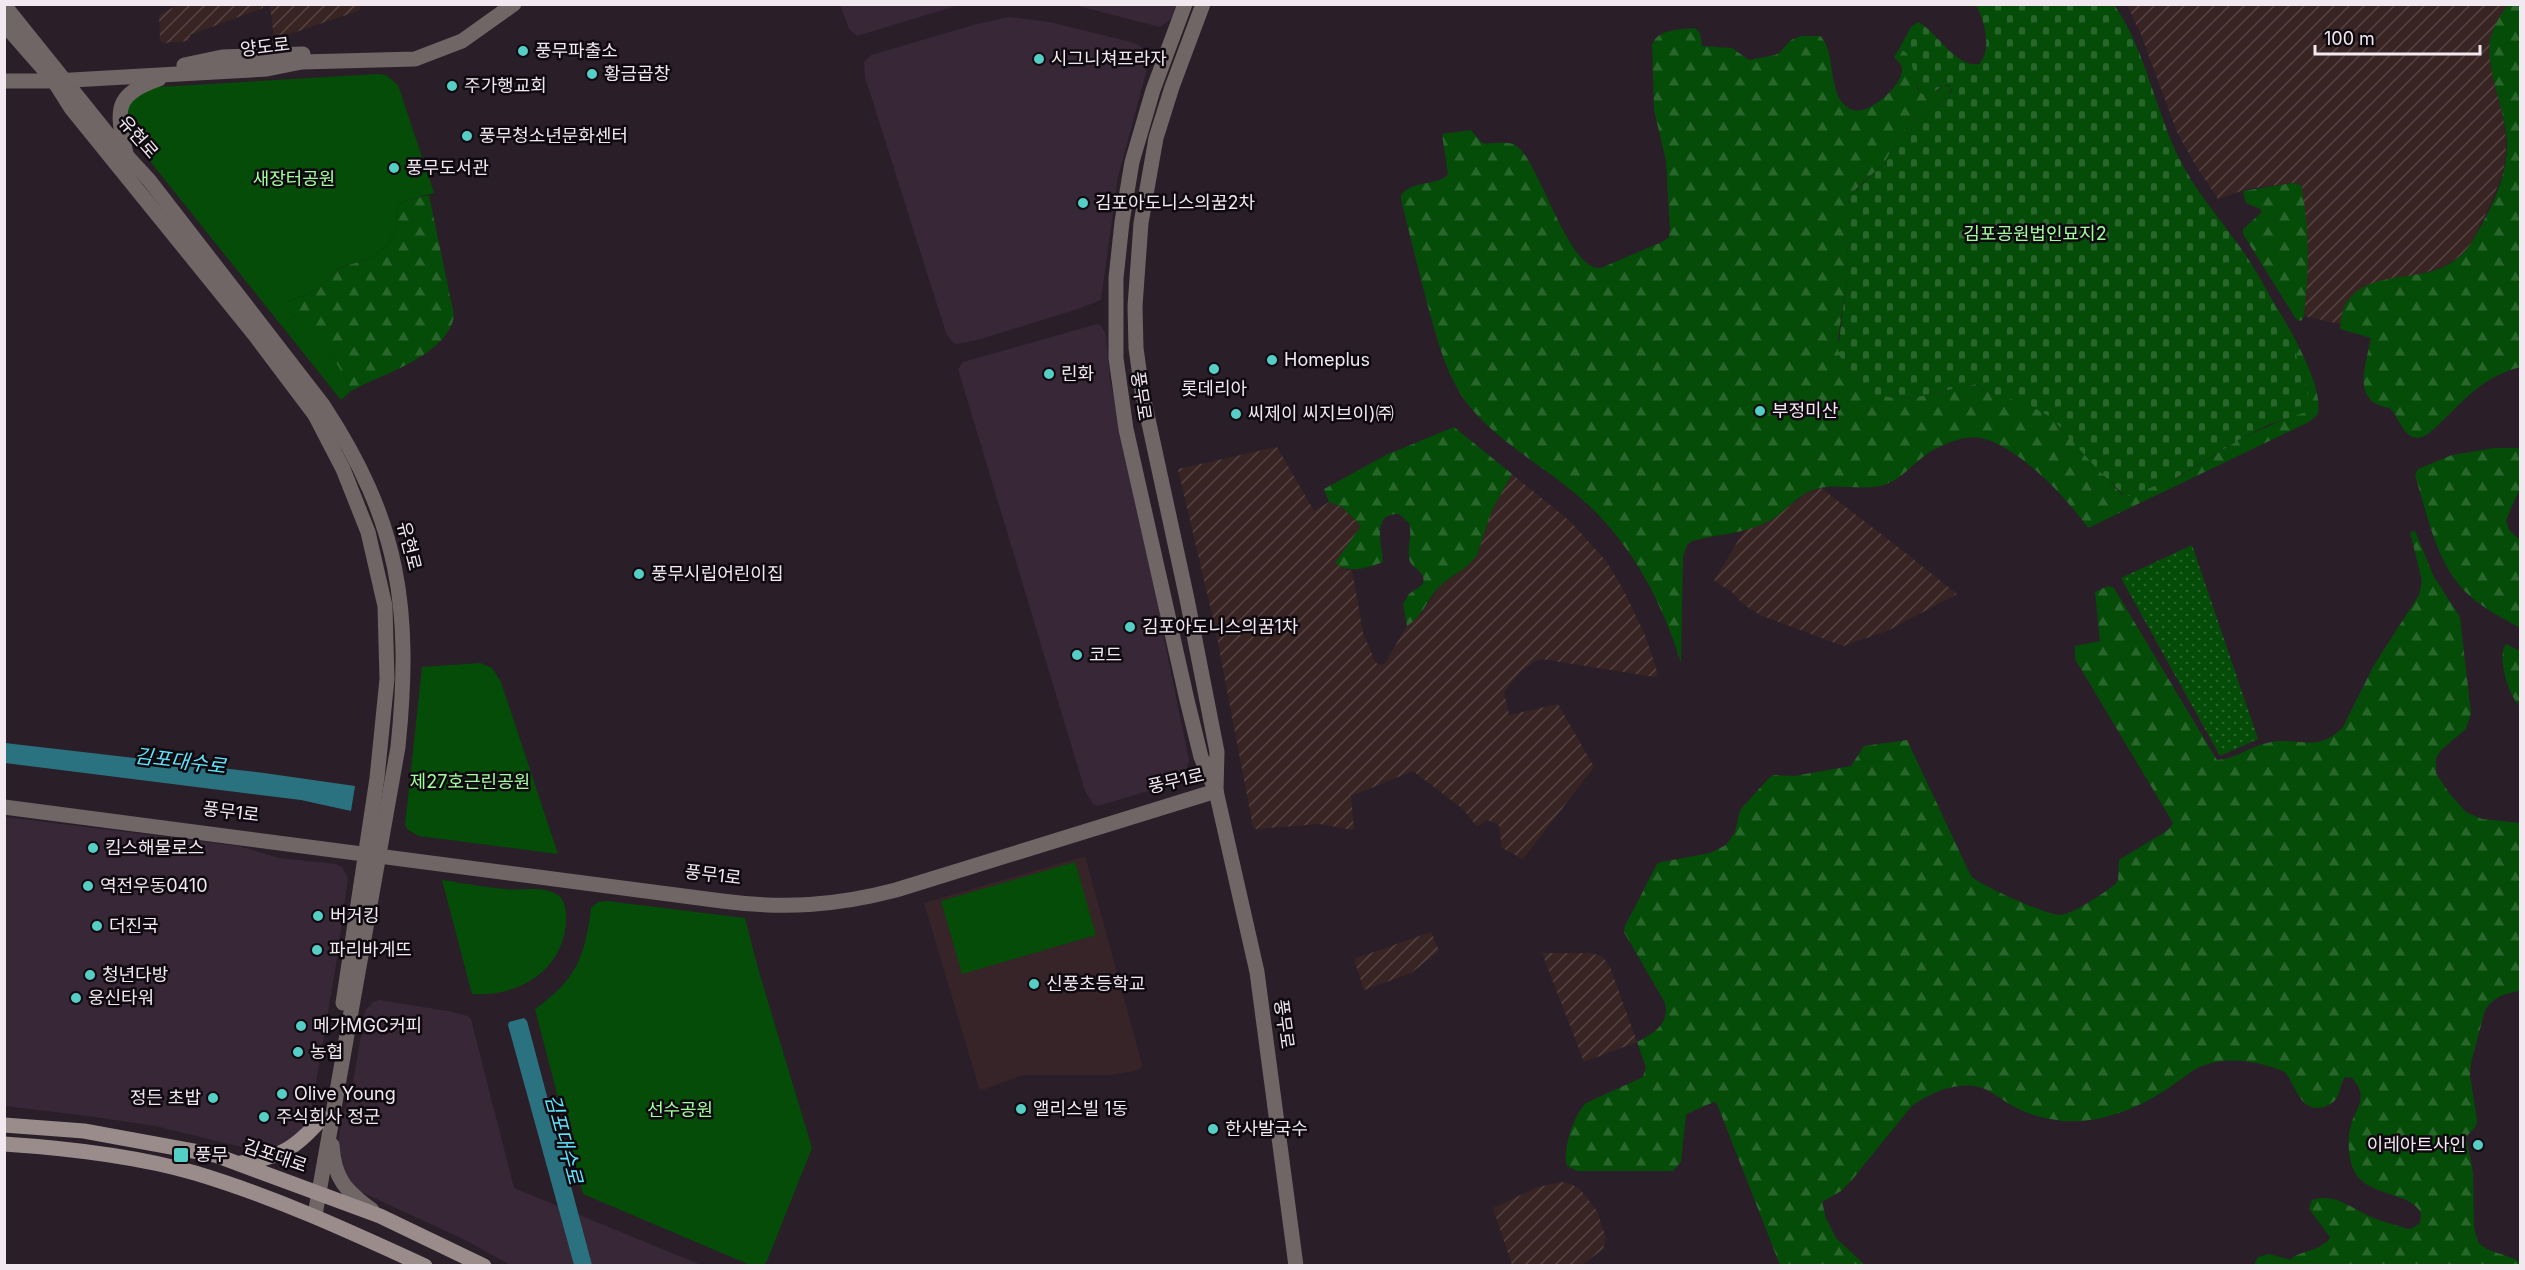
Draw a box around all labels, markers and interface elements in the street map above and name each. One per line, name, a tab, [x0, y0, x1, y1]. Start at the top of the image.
scale bar	[2315, 18, 2480, 56]
text: 100 m	[2324, 28, 2375, 49]
street label: 양도로	[239, 33, 291, 60]
place label: 풍무파출소	[535, 40, 618, 61]
marker: 풍무파출소	[516, 44, 530, 58]
place label: 시그니쳐프라자	[1051, 48, 1167, 69]
marker: 시그니쳐프라자	[1032, 52, 1046, 66]
place label: 황금곱창	[604, 63, 670, 84]
marker: 황금곱창	[585, 67, 599, 81]
place label: 주가행교회	[464, 75, 547, 96]
marker: 주가행교회	[445, 79, 459, 93]
street label: 유현로	[114, 111, 163, 162]
place label: 풍무청소년문화센터	[479, 125, 628, 146]
marker: 풍무청소년문화센터	[460, 129, 474, 143]
place label: 풍무도서관	[406, 157, 489, 178]
marker: 풍무도서관	[387, 161, 401, 175]
park label: 새장터공원	[253, 168, 335, 189]
place label: 김포아도니스의꿈2차	[1095, 192, 1255, 213]
marker: 김포아도니스의꿈2차	[1076, 196, 1090, 210]
park label: 김포공원법인묘지2	[1963, 223, 2107, 244]
place label: Homeplus	[1284, 349, 1370, 370]
marker: Homeplus	[1265, 353, 1279, 367]
marker: 롯데리아	[1207, 362, 1221, 376]
place label: 린화	[1061, 363, 1094, 384]
marker: 린화	[1042, 367, 1056, 381]
street label: 풍무로	[1127, 370, 1156, 422]
place label: 롯데리아	[1181, 378, 1248, 399]
place label: 부정미산	[1772, 400, 1838, 421]
place label: 씨제이 씨지브이)㈜	[1248, 403, 1394, 424]
marker: 부정미산	[1753, 404, 1767, 418]
marker: 씨제이 씨지브이)㈜	[1229, 407, 1243, 421]
street label: 유현로	[393, 519, 426, 573]
place label: 풍무시립어린이집	[651, 563, 783, 584]
marker: 풍무시립어린이집	[632, 567, 646, 581]
place label: 김포아도니스의꿈1차	[1142, 616, 1299, 637]
marker: 김포아도니스의꿈1차	[1123, 620, 1137, 634]
place label: 코드	[1089, 644, 1122, 665]
marker: 코드	[1070, 648, 1084, 662]
water label: 김포대수로	[133, 743, 229, 779]
street label: 풍무1로	[1146, 764, 1206, 797]
park label: 제27호근린공원	[410, 771, 530, 792]
street label: 풍무1로	[201, 798, 261, 825]
place label: 킴스해물로스	[105, 837, 204, 858]
marker: 킴스해물로스	[86, 841, 100, 855]
street label: 풍무1로	[683, 861, 743, 888]
place label: 역전우동0410	[100, 875, 208, 896]
marker: 역전우동0410	[81, 879, 95, 893]
place label: 버거킹	[330, 905, 380, 926]
marker: 버거킹	[311, 909, 325, 923]
place label: 더진국	[109, 915, 159, 936]
marker: 더진국	[90, 919, 104, 933]
place label: 파리바게뜨	[329, 939, 412, 960]
marker: 파리바게뜨	[310, 943, 324, 957]
place label: 청년다방	[102, 964, 168, 985]
marker: 청년다방	[83, 968, 97, 982]
place label: 신풍초등학교	[1046, 973, 1145, 994]
marker: 신풍초등학교	[1027, 977, 1041, 991]
place label: 웅신타워	[88, 987, 154, 1008]
marker: 웅신타워	[69, 991, 83, 1005]
street label: 풍무로	[1271, 998, 1298, 1050]
place label: 메가MGC커피	[313, 1015, 422, 1036]
marker: 메가MGC커피	[294, 1019, 308, 1033]
place label: 농협	[310, 1041, 343, 1062]
marker: 농협	[291, 1045, 305, 1059]
place label: Olive Young	[294, 1083, 396, 1104]
place label: 정든 초밥	[130, 1087, 201, 1108]
marker: Olive Young	[275, 1087, 289, 1101]
marker: 정든 초밥	[206, 1091, 220, 1105]
water label: 김포대수로	[541, 1091, 588, 1188]
place label: 앨리스빌 1동	[1033, 1098, 1128, 1119]
park label: 선수공원	[647, 1099, 713, 1120]
marker: 앨리스빌 1동	[1014, 1102, 1028, 1116]
place label: 주식회사 정군	[276, 1106, 380, 1127]
marker: 주식회사 정군	[257, 1110, 271, 1124]
place label: 한사발국수	[1225, 1118, 1308, 1139]
marker: 한사발국수	[1206, 1122, 1220, 1136]
place label: 이레아트사인	[2367, 1134, 2466, 1155]
street label: 김포대로	[240, 1135, 310, 1176]
marker: 이레아트사인	[2471, 1138, 2485, 1152]
place label: 풍무	[195, 1144, 228, 1165]
marker: 풍무	[172, 1146, 190, 1164]

